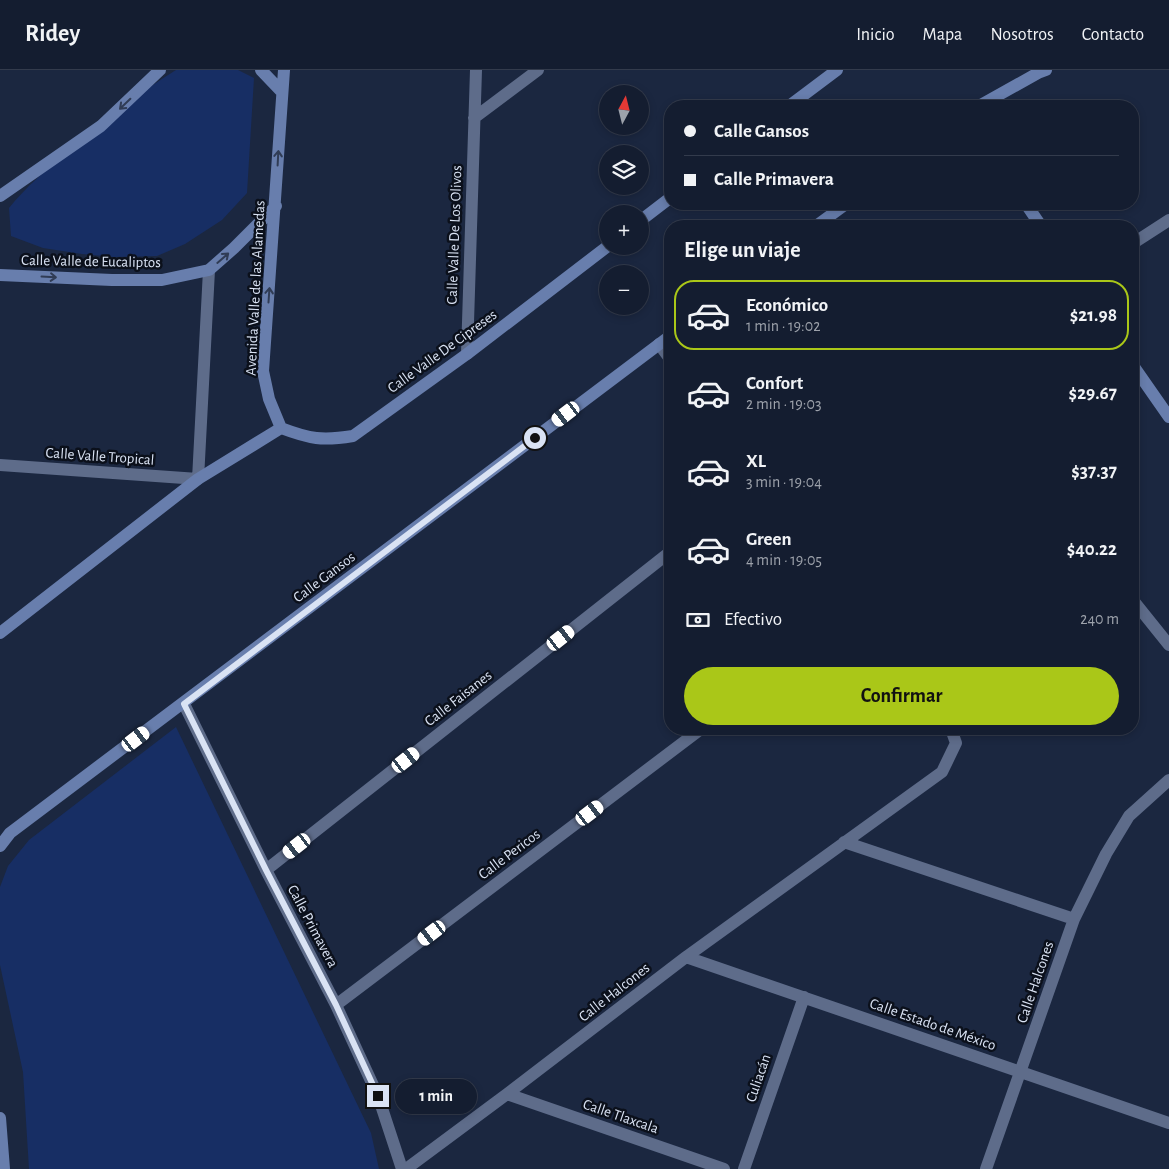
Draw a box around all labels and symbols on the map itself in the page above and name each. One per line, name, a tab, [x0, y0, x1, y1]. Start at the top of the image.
north arrow	[599, 85, 649, 135]
one-way arrow	[118, 98, 131, 110]
one-way arrow	[274, 150, 283, 166]
street label: Calle Valle De Los Olivos	[445, 165, 464, 305]
street label: Avenida Valle de las Alamedas	[243, 200, 268, 376]
one-way arrow	[216, 252, 229, 263]
street label: Calle Valle de Eucaliptos	[21, 253, 161, 270]
one-way arrow	[40, 273, 56, 282]
one-way arrow	[264, 287, 274, 303]
street label: Calle Valle De Cipreses	[385, 307, 500, 396]
car	[549, 399, 582, 429]
route start	[524, 427, 546, 449]
street label: Calle Valle Tropical	[45, 445, 155, 468]
street label: Calle Gansos	[290, 549, 358, 605]
car	[544, 623, 577, 653]
street label: Calle Faisanes	[422, 668, 495, 729]
car	[119, 724, 152, 754]
car	[389, 745, 422, 775]
car	[573, 798, 606, 828]
street label: Calle Pericos	[476, 827, 543, 882]
car	[280, 831, 313, 861]
street label: Calle Primavera	[285, 883, 341, 970]
car	[415, 918, 448, 948]
street label: Calle Halcones	[1014, 939, 1056, 1025]
street label: Calle Halcones	[576, 960, 653, 1025]
street label: Calle Estado de México	[868, 996, 998, 1053]
street label: Culiacán	[743, 1052, 774, 1104]
callout: 1 min	[396, 1078, 478, 1114]
route end	[367, 1085, 389, 1107]
street label: Calle Tlaxcala	[581, 1097, 661, 1136]

